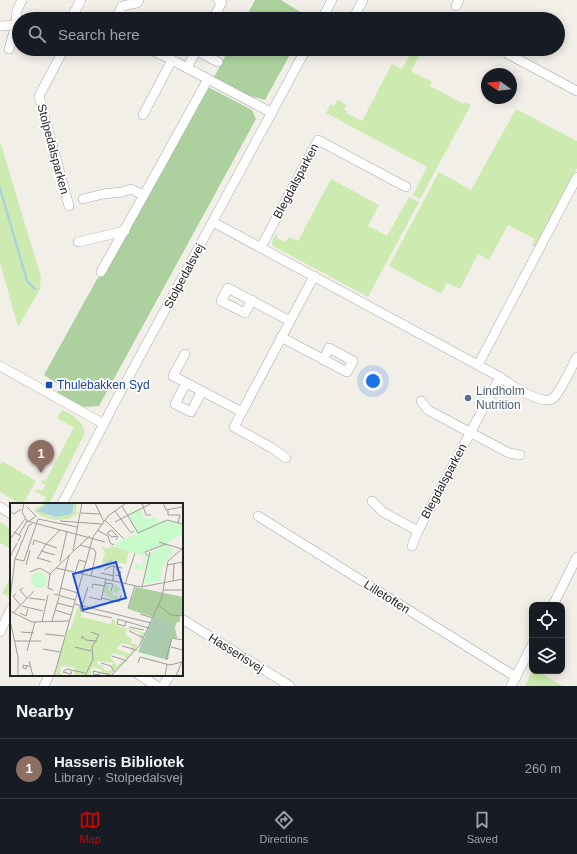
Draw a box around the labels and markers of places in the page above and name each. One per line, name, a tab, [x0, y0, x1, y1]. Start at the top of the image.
place label: Thulebakken Syd	[57, 378, 150, 392]
marker: Thulebakken Syd	[44, 380, 54, 390]
place label: Lindholm Nutrition	[476, 384, 525, 412]
marker: Lindholm Nutrition	[463, 393, 473, 403]
pin: 1	[28, 440, 54, 473]

